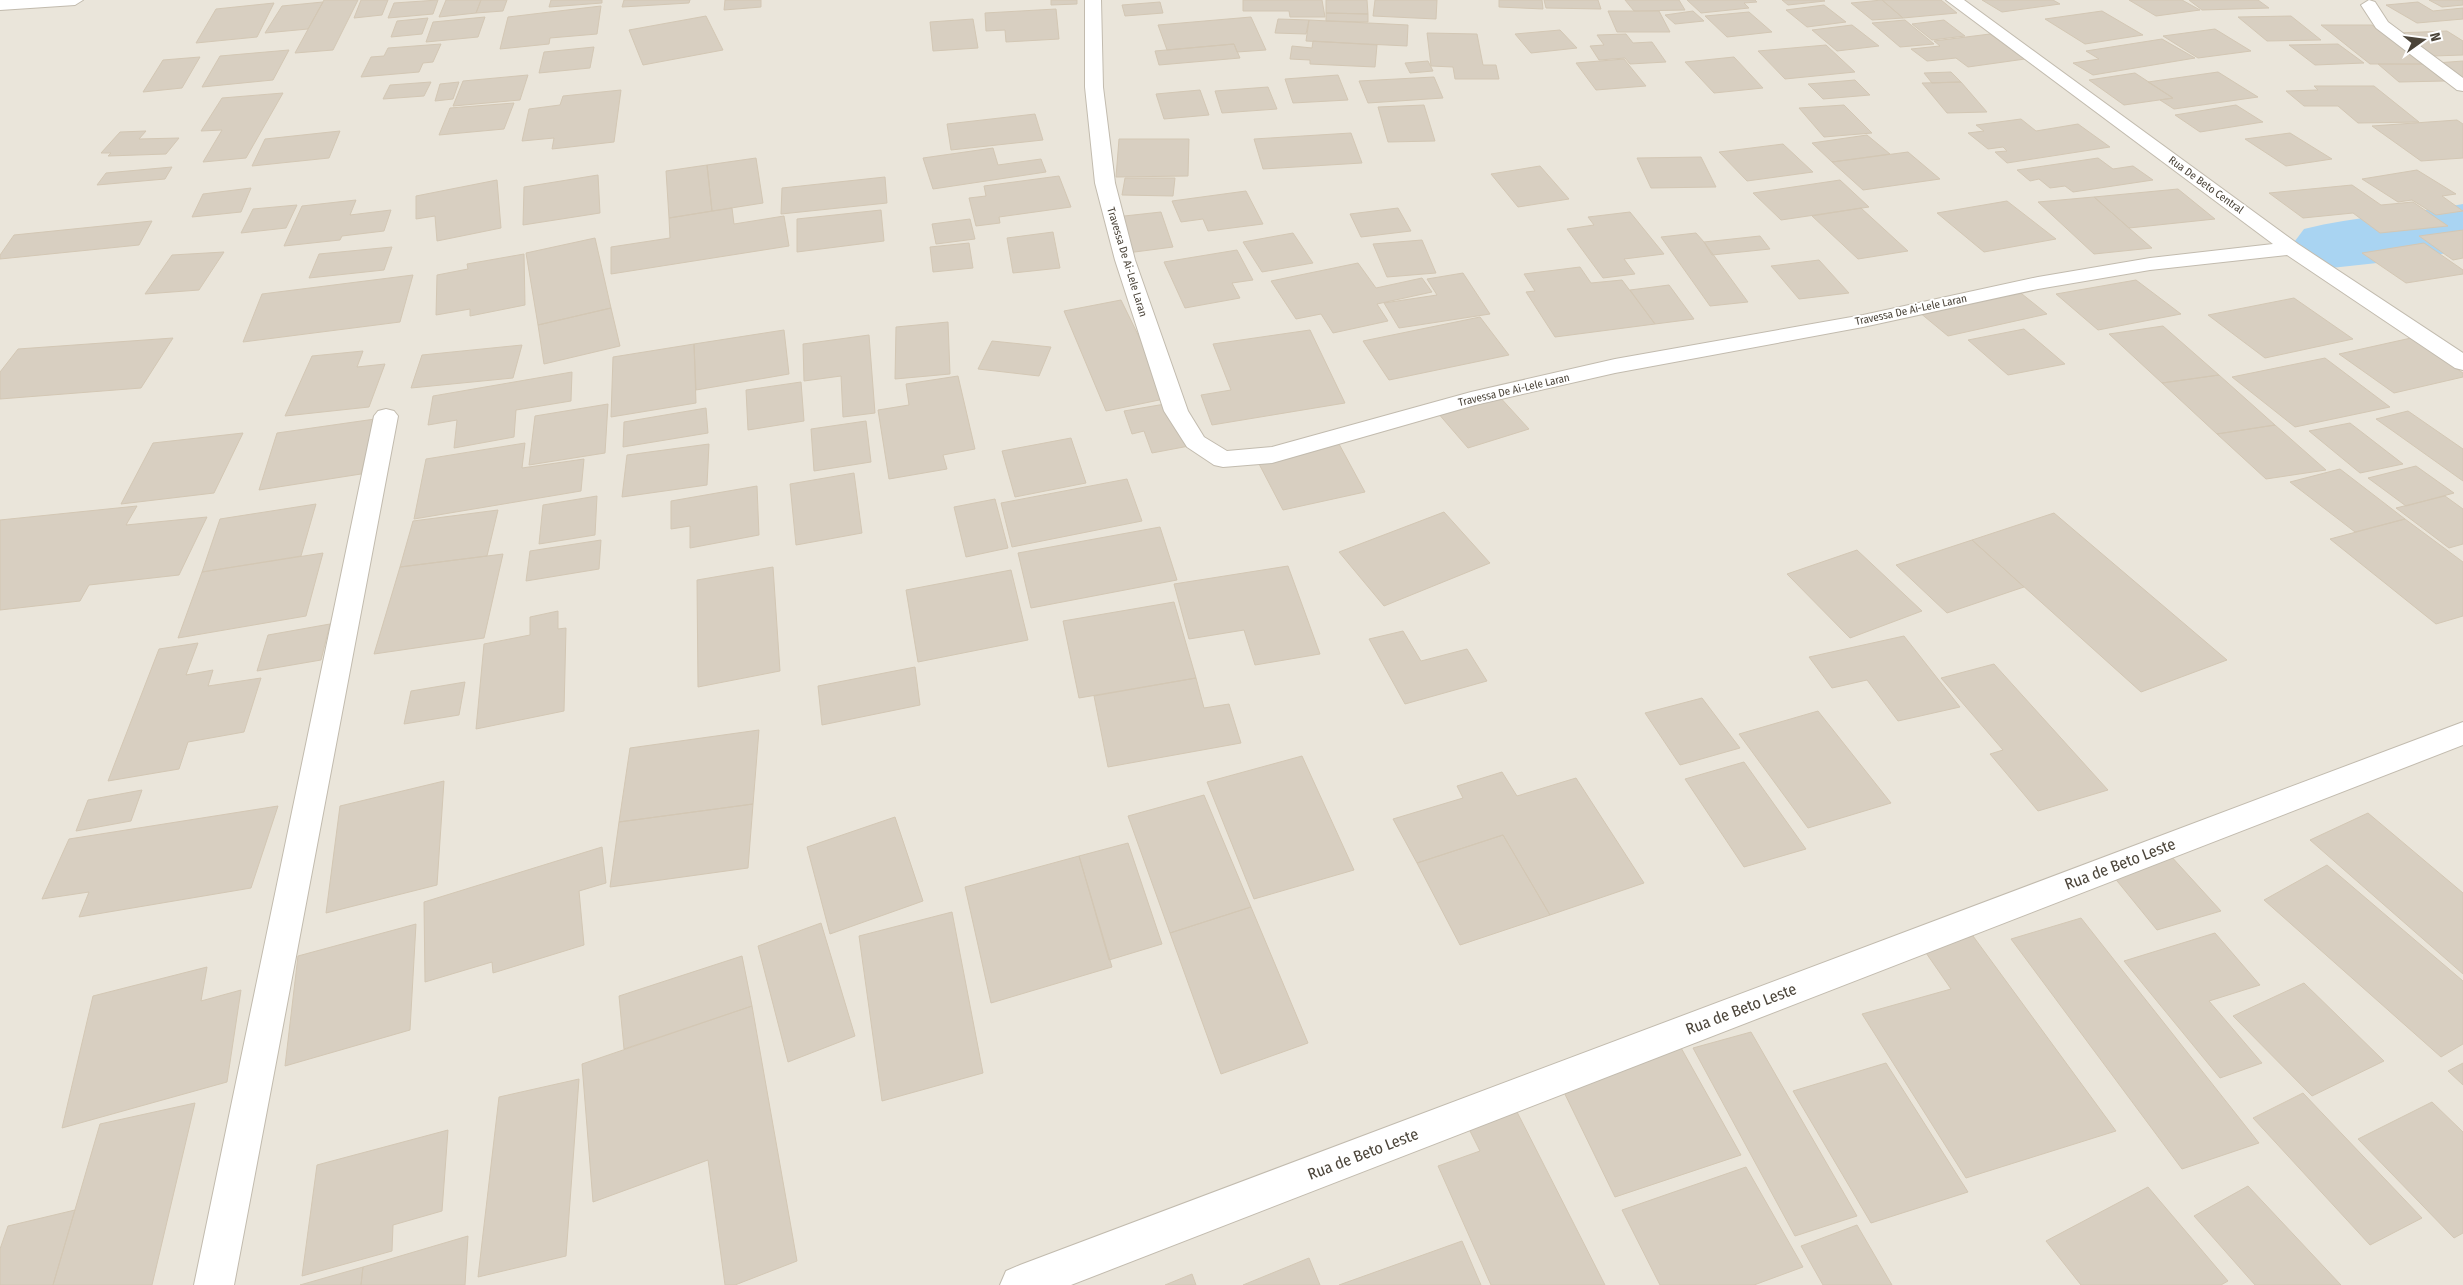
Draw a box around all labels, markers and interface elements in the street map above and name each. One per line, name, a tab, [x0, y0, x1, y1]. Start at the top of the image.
north arrow	[2398, 15, 2448, 65]
text: N	[2426, 31, 2444, 43]
street label: Rua De Beto Central	[2166, 154, 2246, 217]
street label: Travessa De Ai-Lele Laran	[1104, 206, 1150, 318]
street label: Travessa De Ai-Lele Laran	[1854, 292, 1968, 328]
street label: Travessa De Ai-Lele Laran	[1457, 371, 1571, 409]
street label: Rua de Beto Leste	[2062, 834, 2178, 894]
street label: Rua de Beto Leste	[1683, 979, 1799, 1039]
street label: Rua de Beto Leste	[1305, 1124, 1421, 1184]

